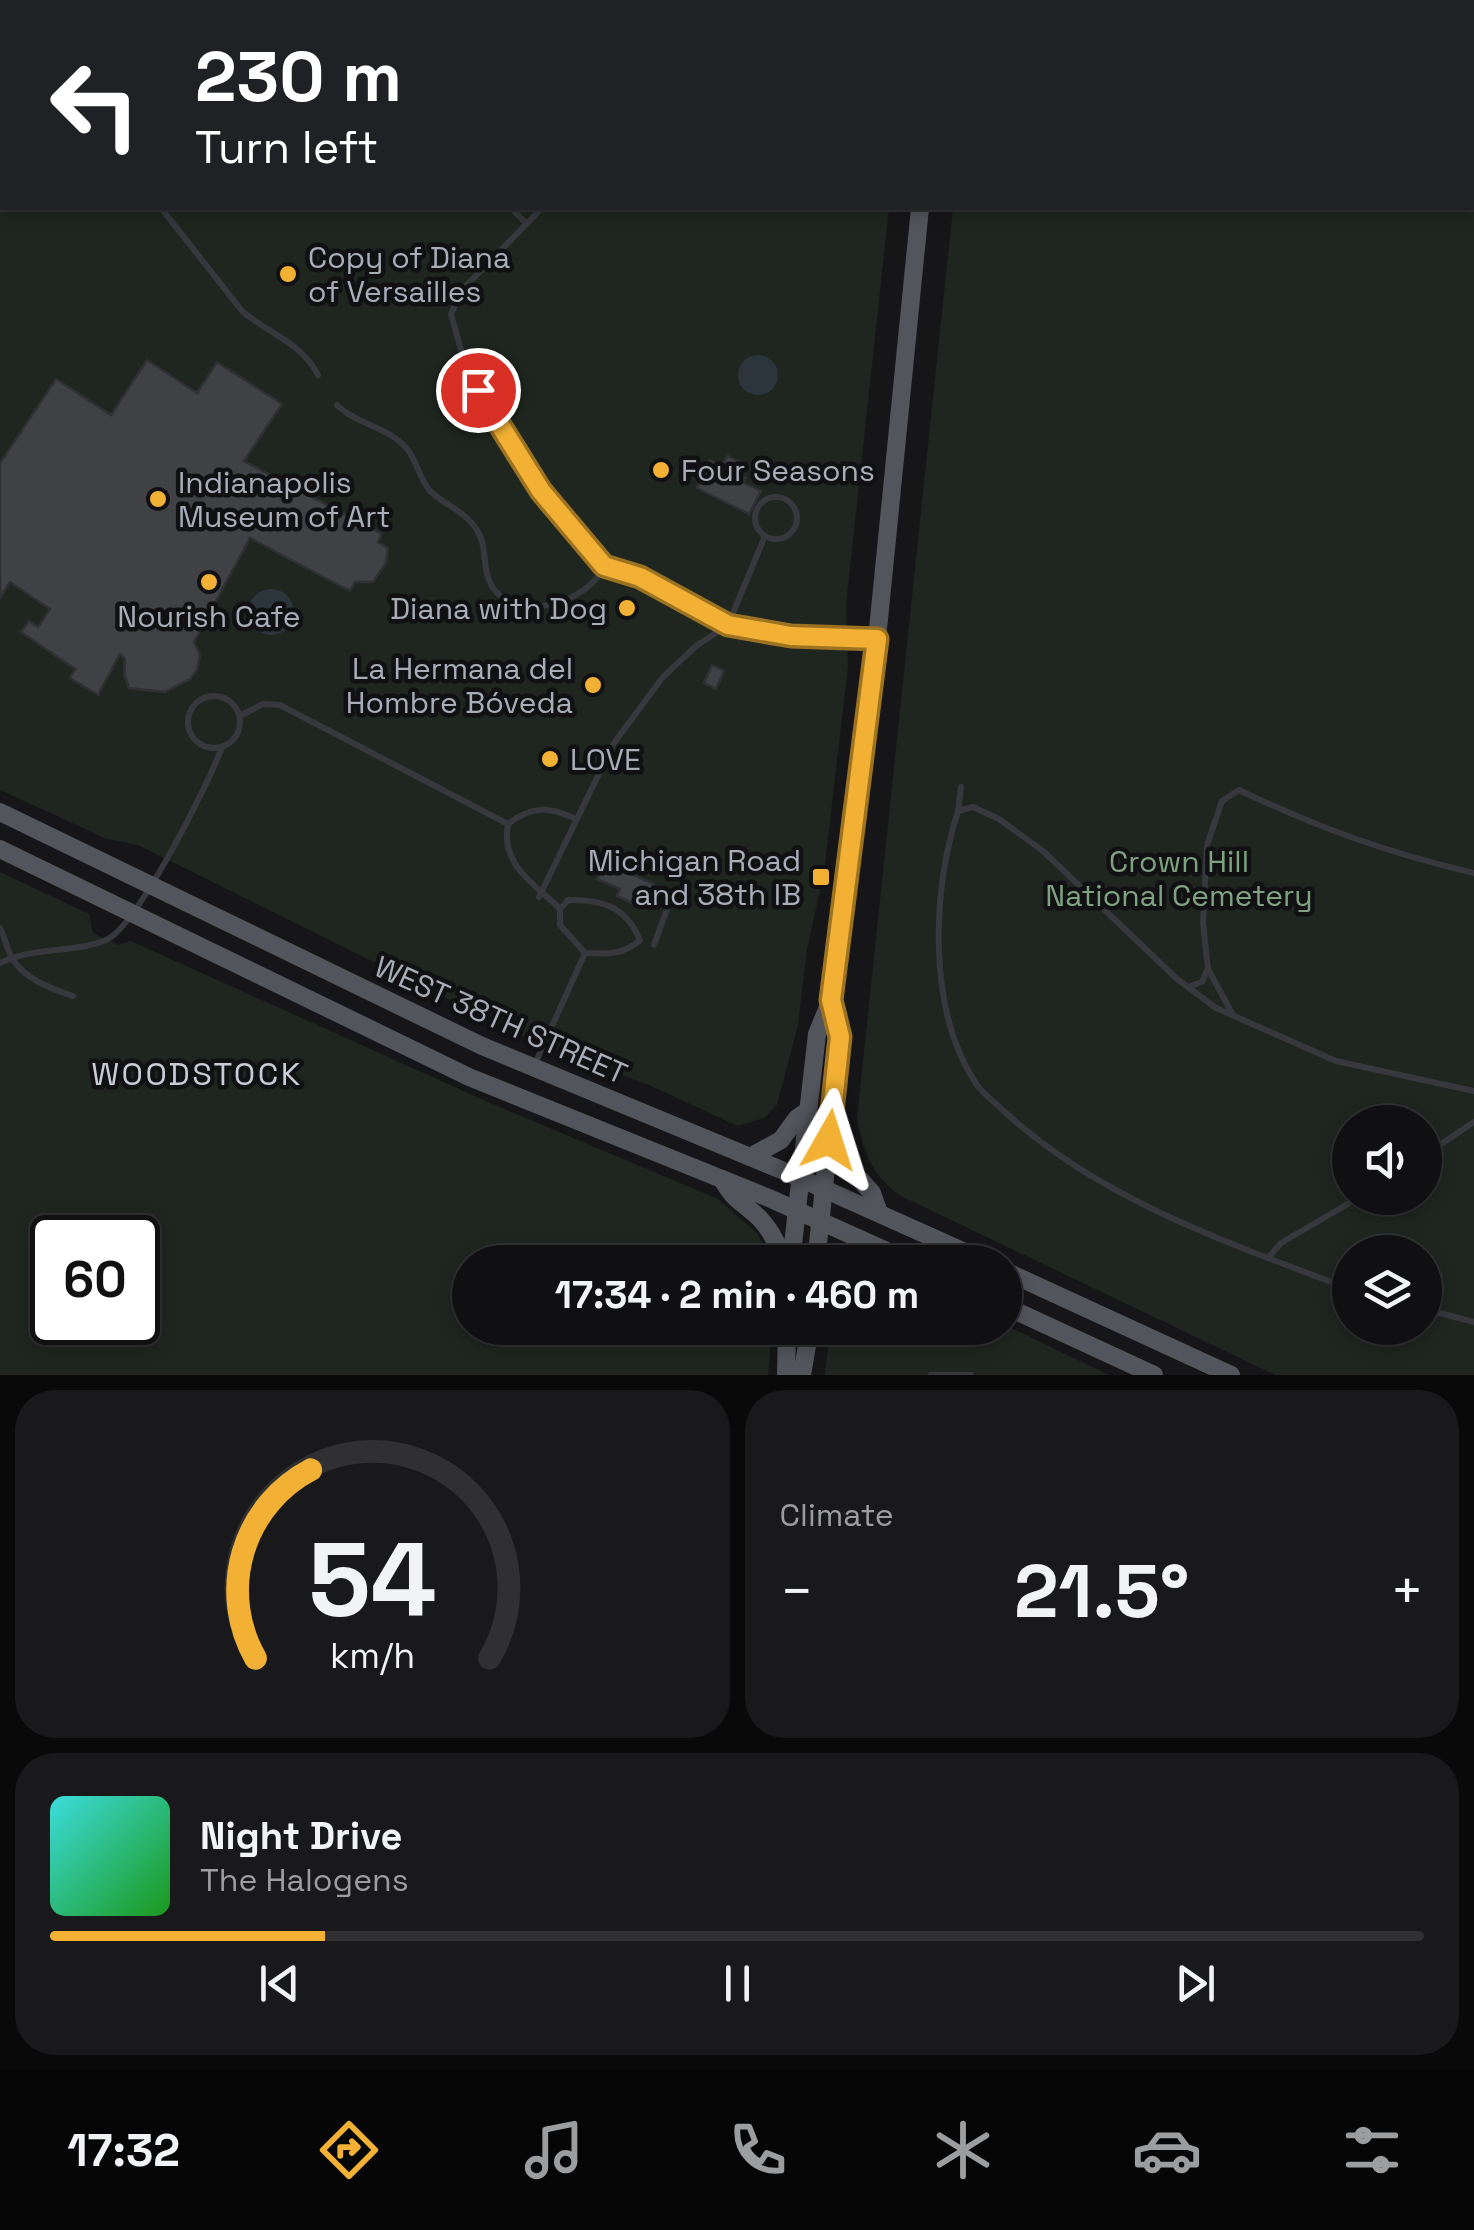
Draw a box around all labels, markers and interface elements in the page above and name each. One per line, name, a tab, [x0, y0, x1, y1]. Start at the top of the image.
text: 230 m	[195, 32, 402, 121]
icon: left	[30, 40, 160, 170]
text: Turn left	[195, 119, 378, 176]
place label: Copy of Diana of Versailles	[308, 238, 510, 311]
marker: Copy of Diana of Versailles	[277, 263, 299, 285]
pin	[436, 348, 521, 433]
icon: arrive	[451, 363, 506, 418]
place label: Four Seasons	[681, 451, 875, 490]
marker: Four Seasons	[650, 459, 672, 481]
place label: Indianapolis Museum of Art	[178, 463, 390, 536]
marker: Indianapolis Museum of Art	[147, 488, 169, 510]
marker: Nourish Cafe	[198, 571, 220, 593]
place label: Diana with Dog	[390, 589, 607, 628]
place label: Nourish Cafe	[117, 597, 301, 636]
marker: Diana with Dog	[616, 597, 638, 619]
place label: La Hermana del Hombre Bóveda	[346, 649, 573, 722]
marker: La Hermana del Hombre Bóveda	[582, 674, 604, 696]
place label: LOVE	[570, 740, 641, 779]
marker: LOVE	[539, 748, 561, 770]
place label: Michigan Road and 38th IB	[588, 841, 801, 914]
park label: Crown Hill National Cemetery	[1045, 842, 1313, 915]
marker: Michigan Road and 38th IB	[810, 866, 832, 888]
street label: WEST 38TH STREET	[369, 947, 633, 1093]
district label: WOODSTOCK	[91, 1054, 303, 1094]
position arrow	[777, 1088, 881, 1192]
map controls	[1332, 1105, 1442, 1345]
button: sound	[1332, 1105, 1442, 1215]
speed limit sign: 60	[30, 1215, 160, 1345]
button: layers	[1332, 1235, 1442, 1345]
text: 17:34 · 2 min · 460 m	[555, 1271, 919, 1319]
text: Climate	[780, 1495, 894, 1535]
text: 54	[308, 1514, 437, 1646]
text: 21.5°	[1014, 1543, 1189, 1639]
text: −	[780, 1556, 814, 1626]
text: +	[1390, 1556, 1424, 1626]
text: km/h	[330, 1633, 415, 1678]
text: Night Drive	[200, 1812, 402, 1860]
text: The Halogens	[200, 1860, 409, 1900]
icon: previous	[252, 1956, 307, 2011]
icon: pause	[710, 1956, 765, 2011]
icon: next	[1168, 1956, 1223, 2011]
icon: directions	[314, 2115, 384, 2185]
icon: music	[519, 2115, 589, 2185]
icon: phone	[723, 2115, 793, 2185]
icon: climate	[928, 2115, 998, 2185]
icon: car	[1132, 2115, 1202, 2185]
icon: filters	[1337, 2115, 1407, 2185]
text: 17:32	[67, 2122, 180, 2179]

